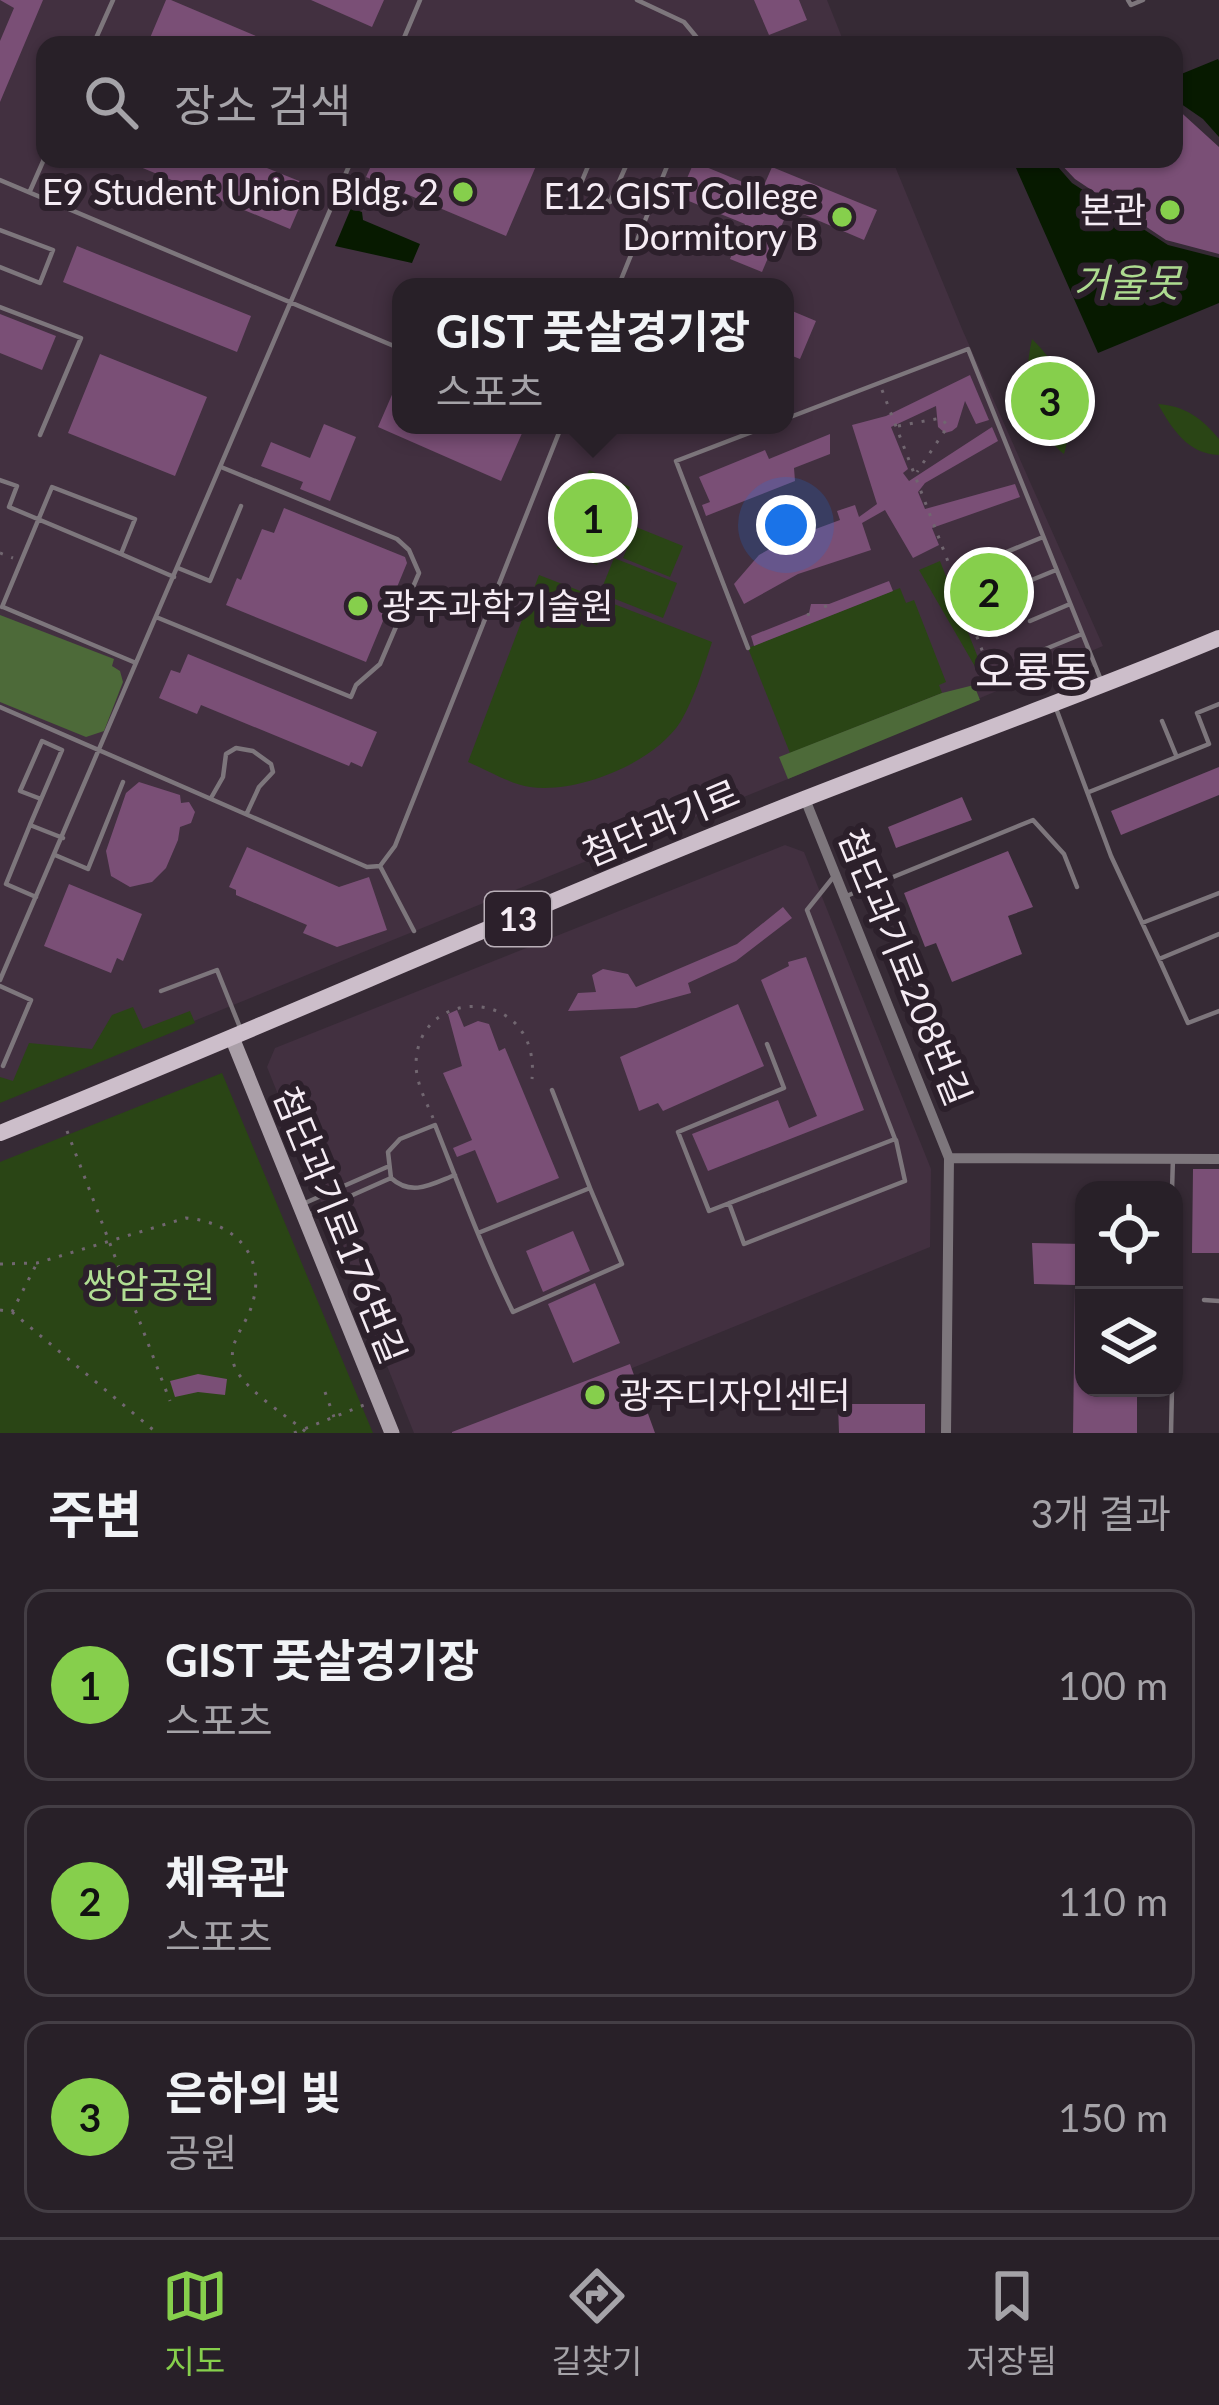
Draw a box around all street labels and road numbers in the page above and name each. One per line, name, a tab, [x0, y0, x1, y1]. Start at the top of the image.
street label: 첨단과기로	[576, 769, 745, 875]
street label: 첨단과기로208번길	[830, 822, 981, 1111]
road number: 13	[485, 892, 551, 946]
street label: 첨단과기로176번길	[265, 1080, 416, 1369]

